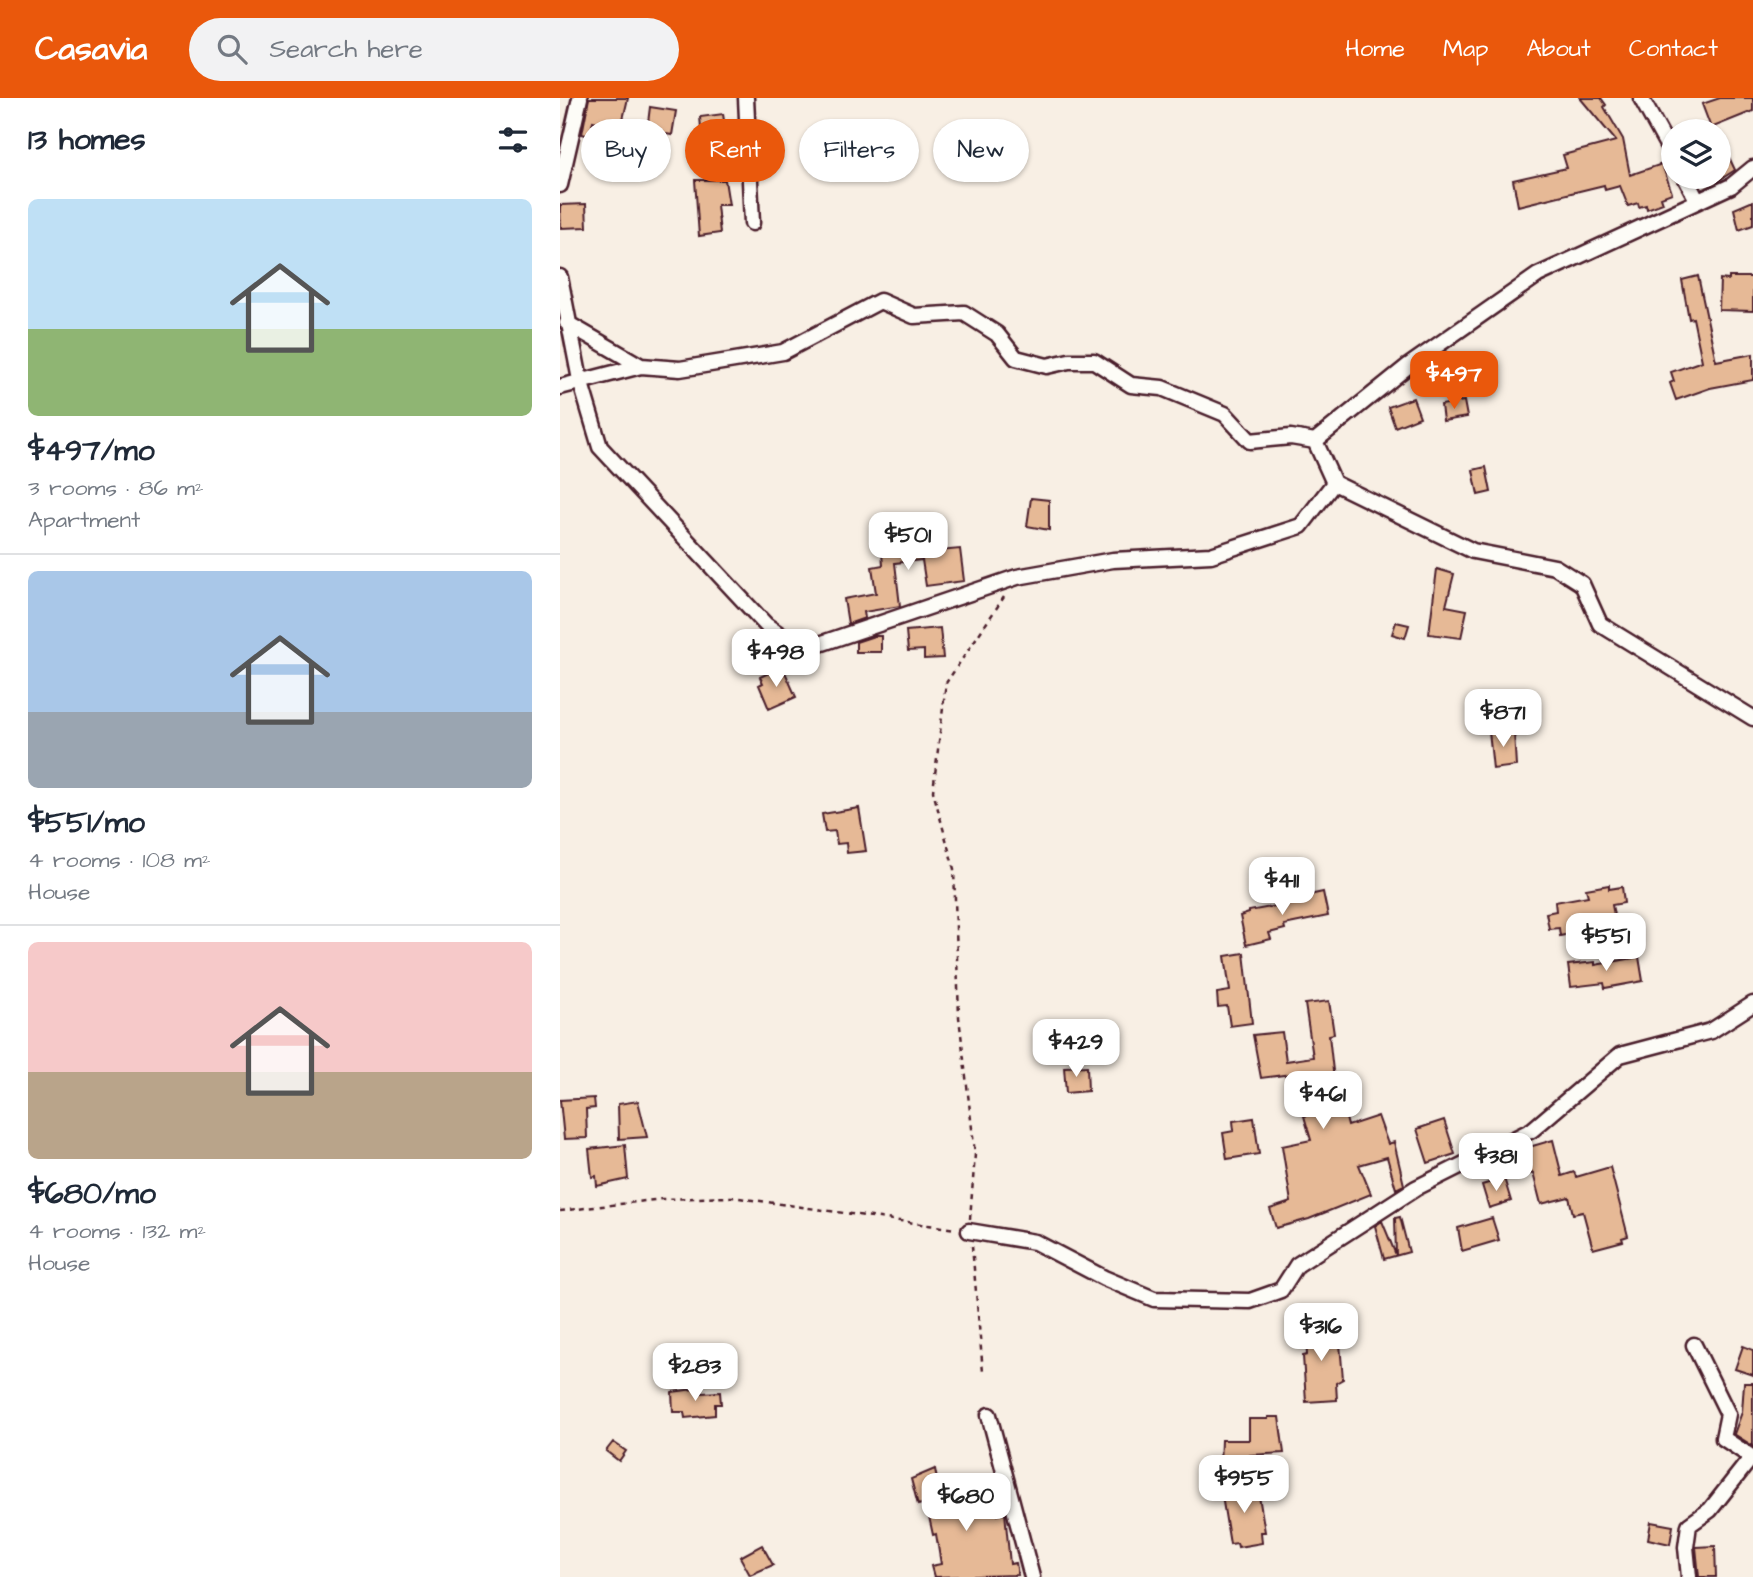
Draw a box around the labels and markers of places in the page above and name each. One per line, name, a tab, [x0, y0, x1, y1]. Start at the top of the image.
pin: $497	[1413, 352, 1495, 411]
pin: $501	[867, 512, 949, 572]
pin: $498	[735, 630, 817, 689]
pin: $871	[1462, 690, 1544, 749]
pin: $411	[1241, 858, 1323, 917]
pin: $551	[1565, 914, 1647, 973]
pin: $429	[1035, 1020, 1117, 1079]
pin: $461	[1282, 1072, 1364, 1131]
pin: $381	[1455, 1134, 1537, 1193]
pin: $316	[1280, 1304, 1362, 1363]
pin: $283	[654, 1344, 736, 1403]
pin: $955	[1203, 1456, 1285, 1515]
pin: $680	[925, 1474, 1007, 1533]

